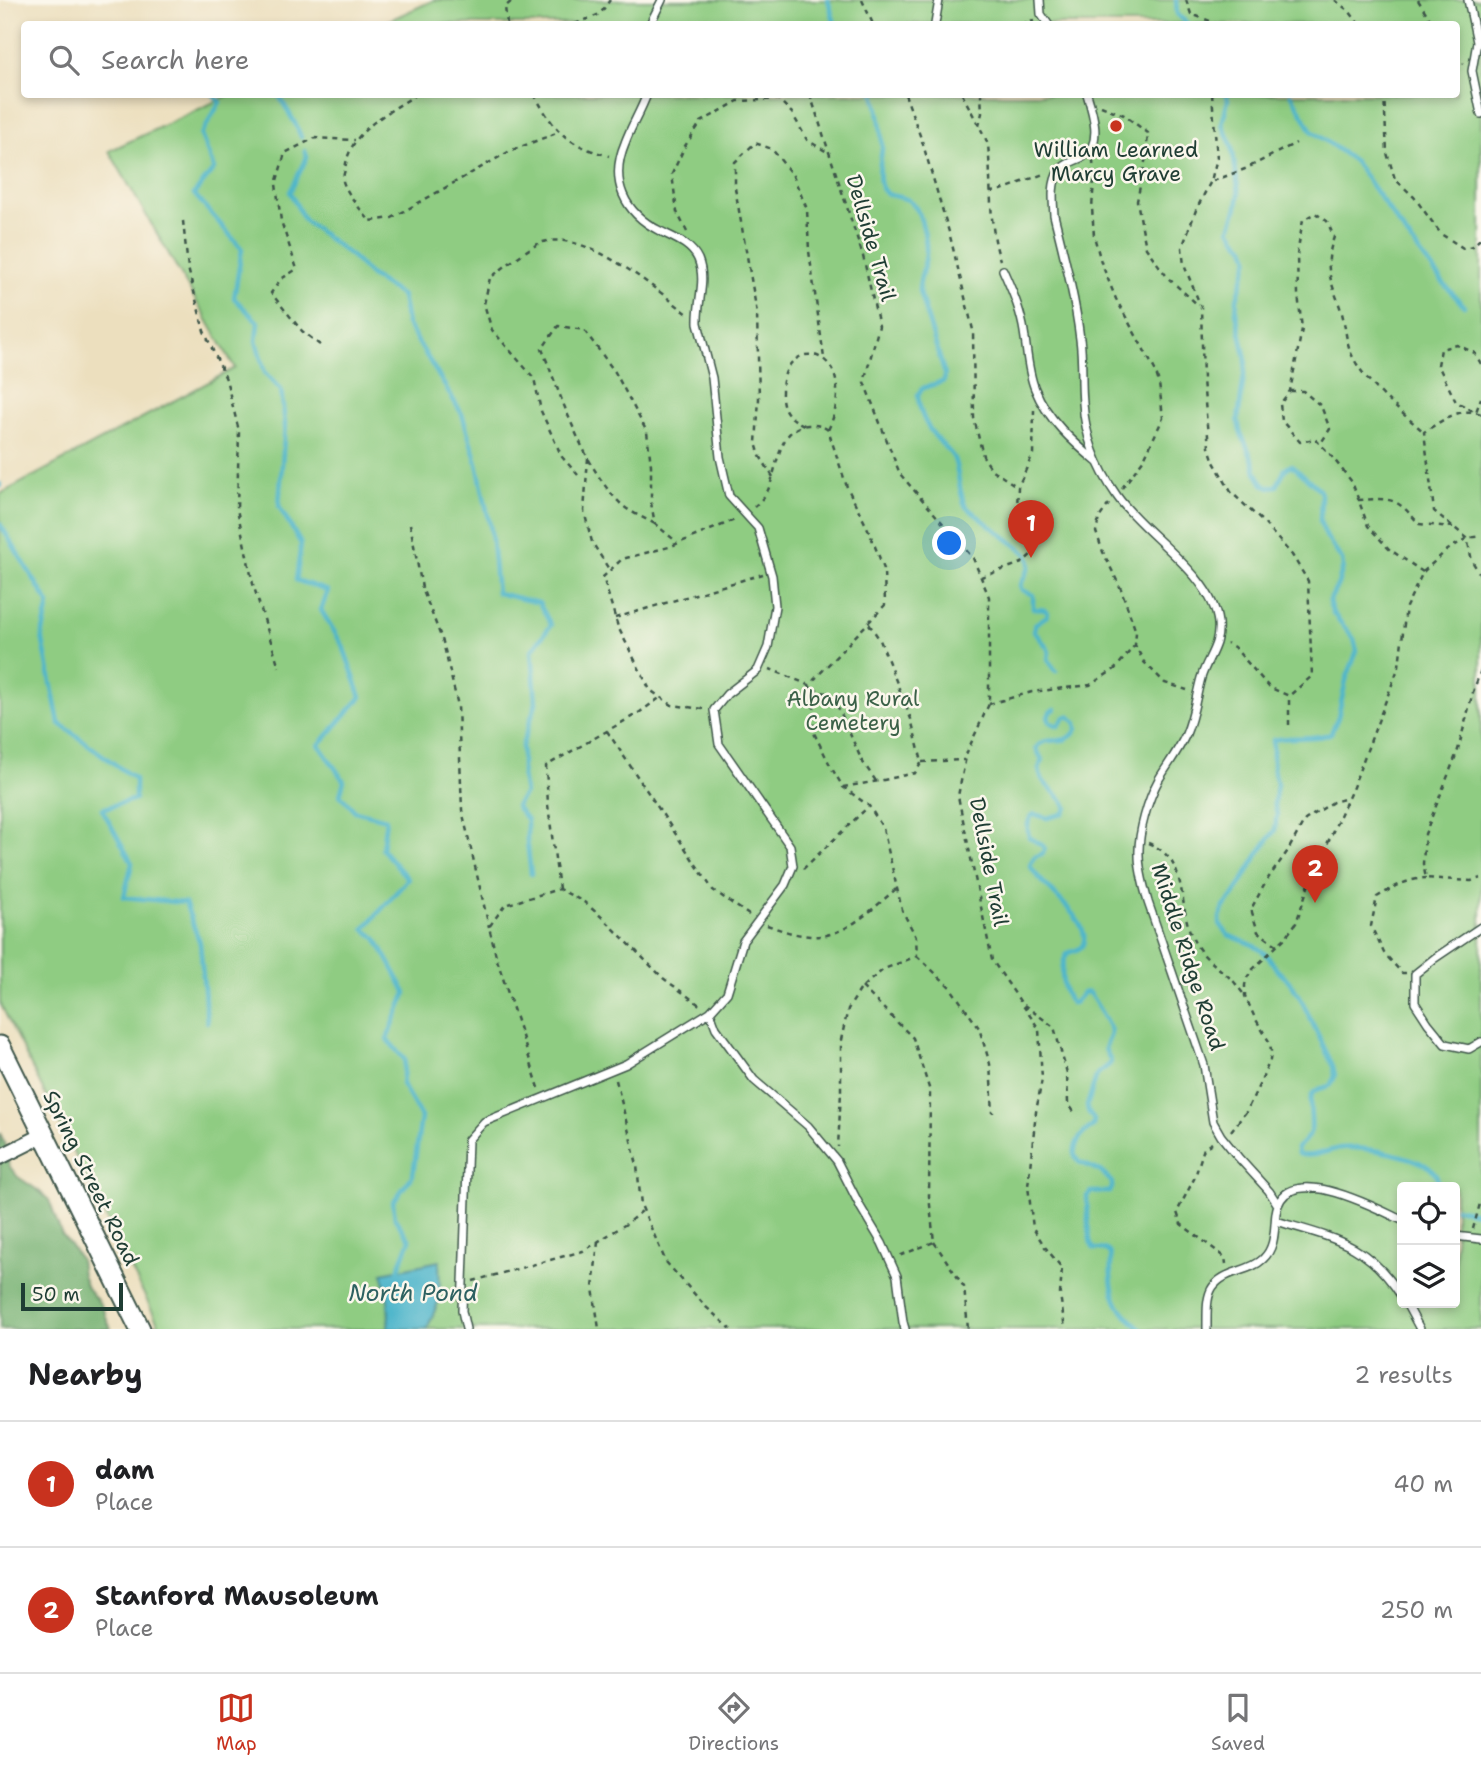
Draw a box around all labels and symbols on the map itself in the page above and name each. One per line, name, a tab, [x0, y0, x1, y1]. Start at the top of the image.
marker: William Learned Marcy Grave	[1108, 118, 1124, 134]
place label: William Learned Marcy Grave	[1034, 136, 1198, 188]
street label: Dellside Trail	[840, 171, 903, 305]
pin: 1	[1008, 500, 1054, 558]
your location	[932, 526, 966, 560]
park label: Albany Rural Cemetery	[787, 685, 920, 737]
street label: Dellside Trail	[963, 795, 1015, 929]
pin: 2	[1292, 845, 1338, 903]
street label: Middle Ridge Road	[1145, 860, 1231, 1054]
street label: Spring Street Road	[36, 1086, 146, 1270]
water label: North Pond	[348, 1278, 478, 1308]
scale bar	[21, 1280, 122, 1312]

